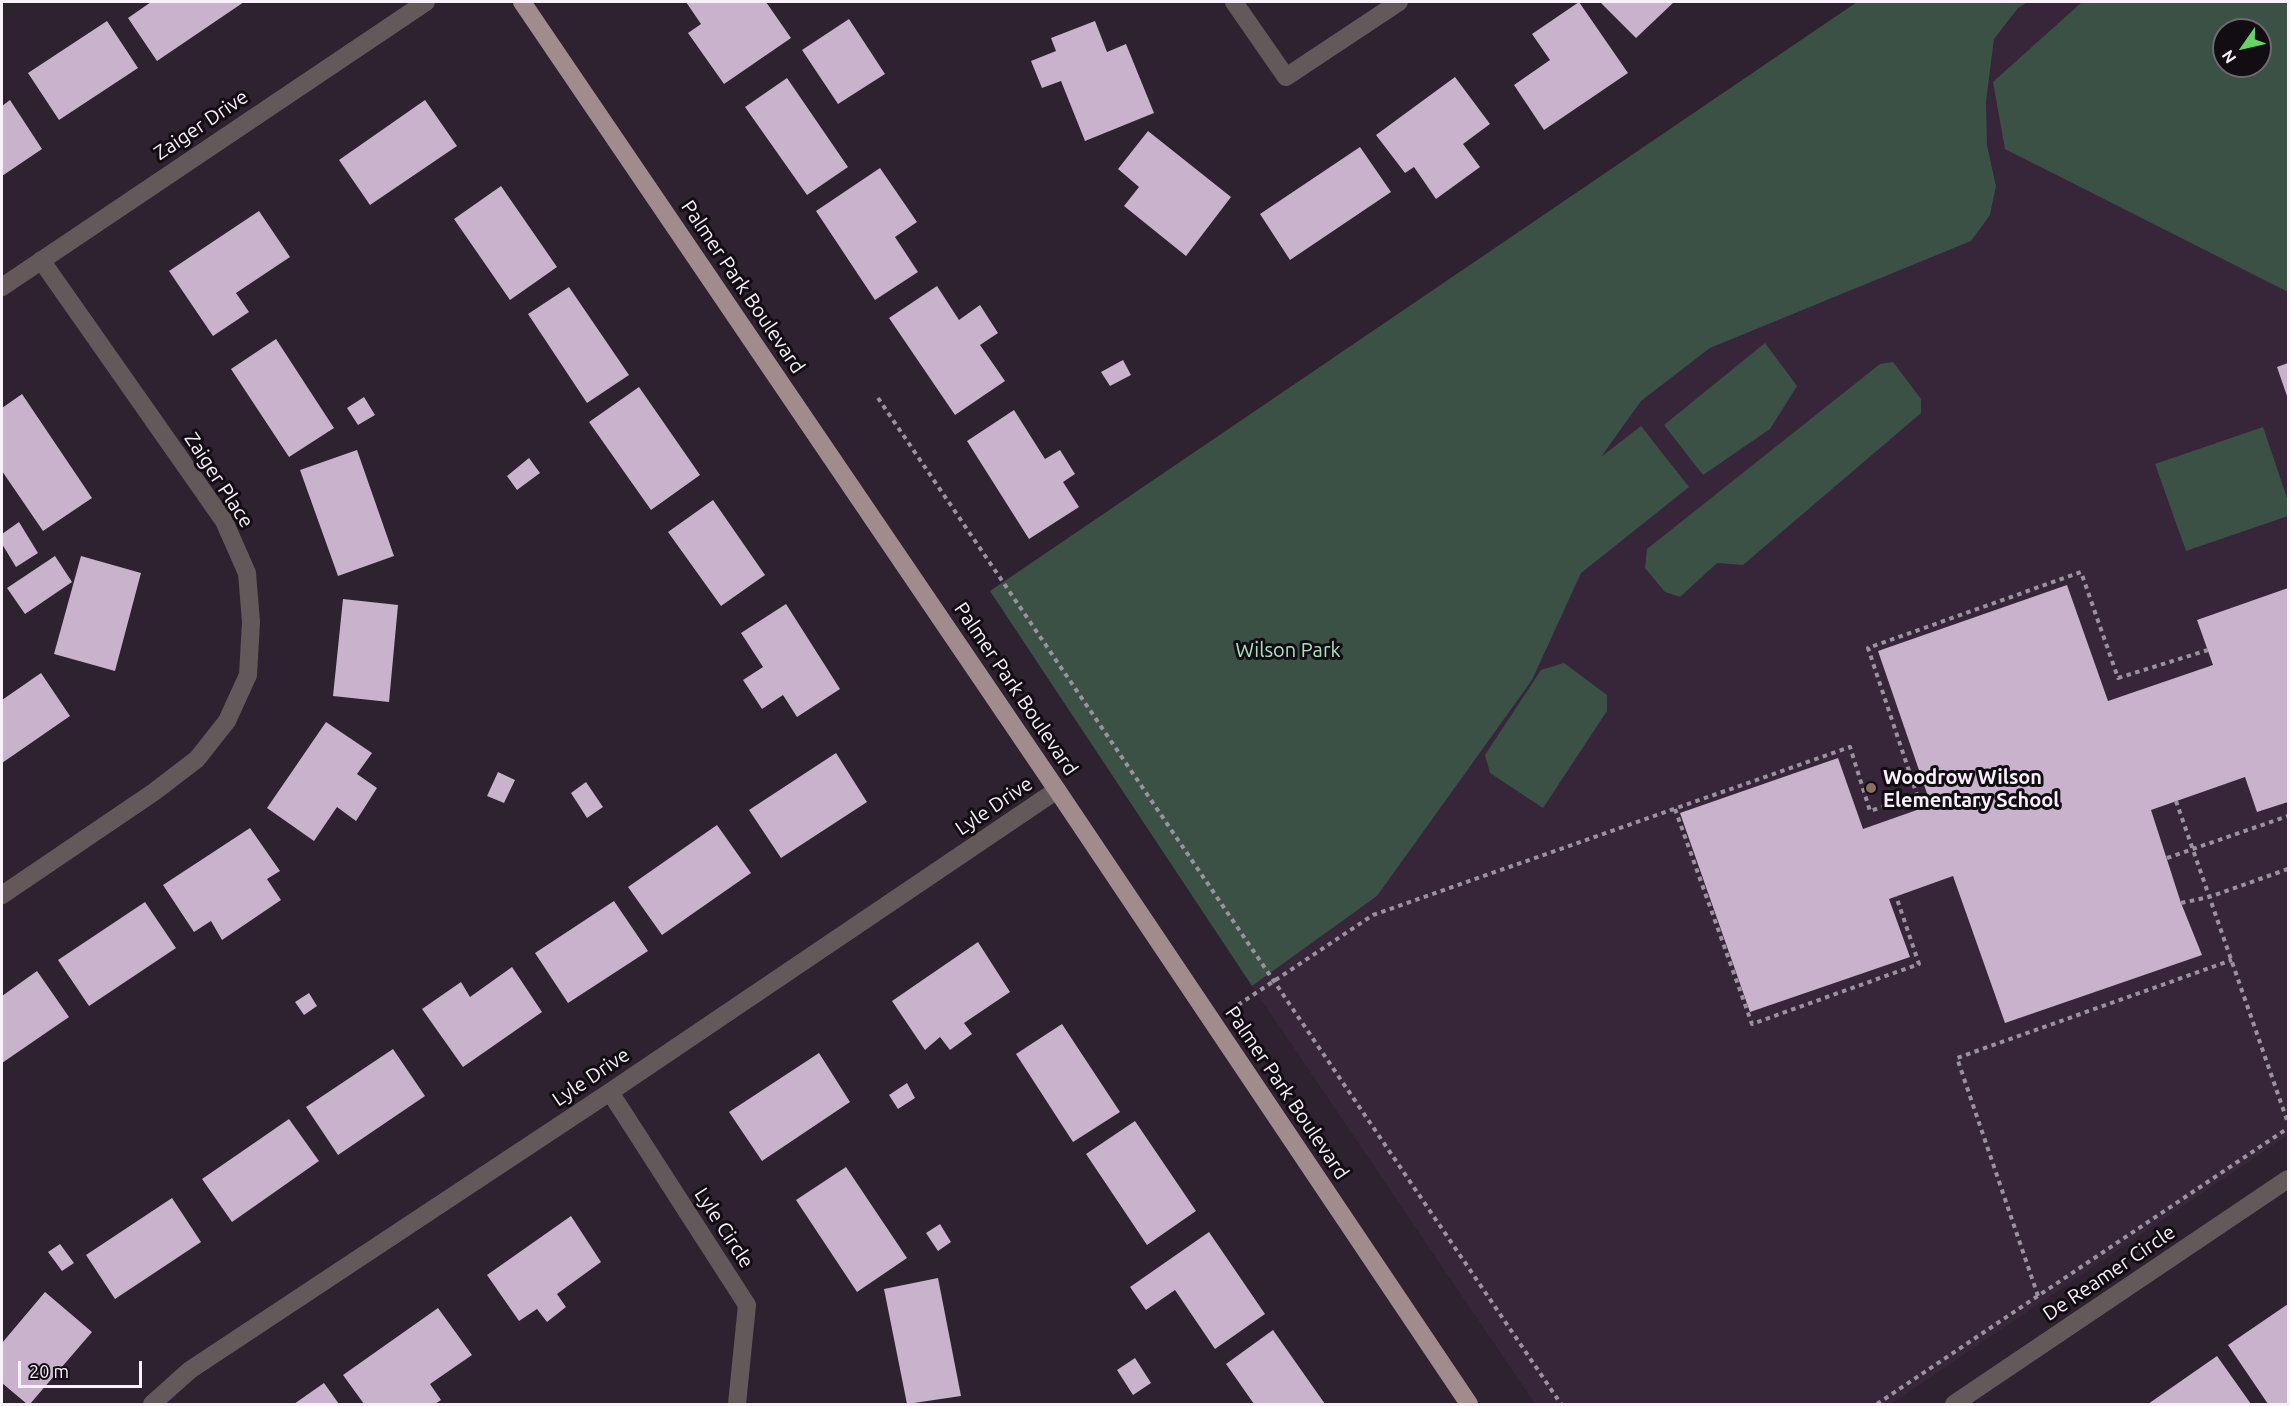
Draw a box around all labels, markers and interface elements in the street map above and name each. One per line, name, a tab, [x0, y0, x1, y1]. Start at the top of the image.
north arrow	[2212, 18, 2272, 78]
text: N	[2218, 47, 2240, 67]
street label: Zaiger Drive	[149, 85, 253, 165]
street label: Palmer Park Boulevard	[676, 196, 810, 378]
street label: Zaiger Place	[179, 428, 259, 532]
street label: Palmer Park Boulevard	[949, 598, 1083, 780]
park label: Wilson Park	[1235, 638, 1341, 662]
place label: Woodrow Wilson Elementary School	[1883, 765, 2059, 812]
street label: Lyle Drive	[951, 772, 1037, 840]
marker: Woodrow Wilson Elementary School	[1864, 781, 1878, 795]
street label: Palmer Park Boulevard	[1220, 1002, 1354, 1184]
street label: Lyle Drive	[548, 1043, 634, 1111]
street label: Lyle Circle	[689, 1183, 759, 1273]
street label: De Reamer Circle	[2038, 1220, 2180, 1326]
scale bar	[21, 1349, 146, 1387]
text: 20 m	[29, 1361, 69, 1381]

